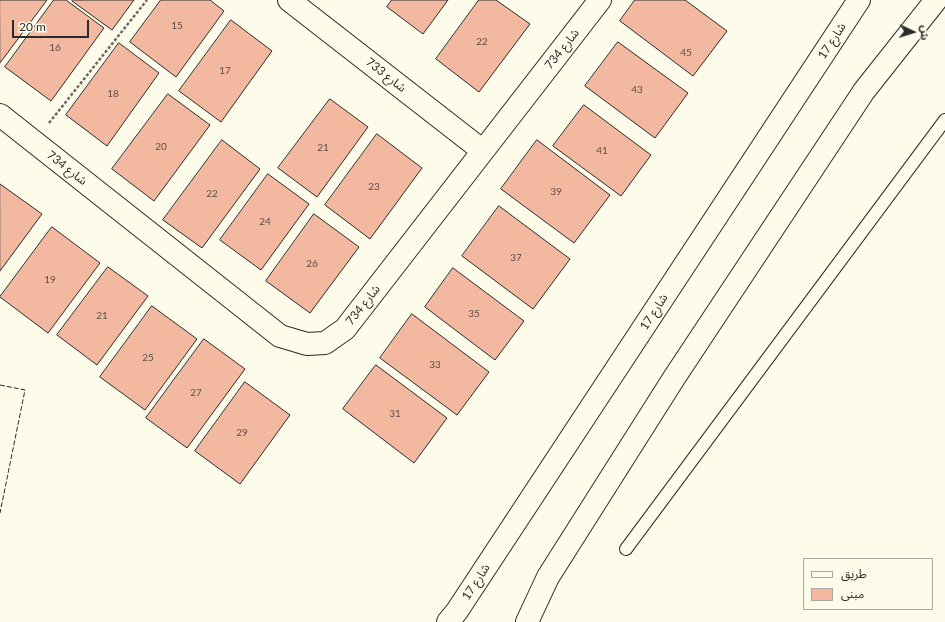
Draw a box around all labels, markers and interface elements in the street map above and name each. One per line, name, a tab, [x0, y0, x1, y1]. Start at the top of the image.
scale bar	[14, 12, 91, 38]
north arrow	[893, 12, 933, 52]
text: 20 m	[19, 19, 46, 34]
house number: 15	[171, 20, 183, 32]
street label: شارع 17	[815, 20, 849, 62]
text: ش	[918, 25, 932, 41]
street label: شارع 734	[542, 26, 582, 72]
house number: 22	[476, 36, 488, 48]
house number: 16	[49, 42, 61, 54]
house number: 45	[680, 47, 692, 59]
street label: شارع 733	[363, 55, 409, 95]
house number: 17	[219, 65, 231, 77]
house number: 43	[631, 84, 643, 96]
house number: 18	[107, 88, 119, 100]
house number: 20	[155, 141, 167, 153]
house number: 21	[317, 142, 329, 154]
house number: 41	[596, 145, 608, 157]
street label: شارع 734	[44, 148, 90, 188]
house number: 23	[368, 181, 380, 193]
house number: 39	[550, 186, 562, 198]
house number: 22	[206, 188, 218, 200]
house number: 24	[259, 216, 271, 228]
house number: 37	[510, 252, 522, 264]
house number: 26	[306, 258, 318, 270]
house number: 19	[44, 274, 56, 286]
street label: شارع 734	[343, 282, 383, 328]
street label: شارع 17	[637, 291, 671, 333]
house number: 35	[468, 308, 480, 320]
house number: 21	[96, 310, 108, 322]
house number: 25	[142, 352, 154, 364]
house number: 33	[429, 359, 441, 371]
house number: 27	[190, 387, 202, 399]
house number: 31	[389, 408, 401, 420]
house number: 29	[236, 427, 248, 439]
legend	[803, 558, 933, 610]
street label: شارع 17	[459, 561, 493, 603]
text: طريق	[841, 566, 867, 581]
text: مبنى	[841, 586, 864, 601]

